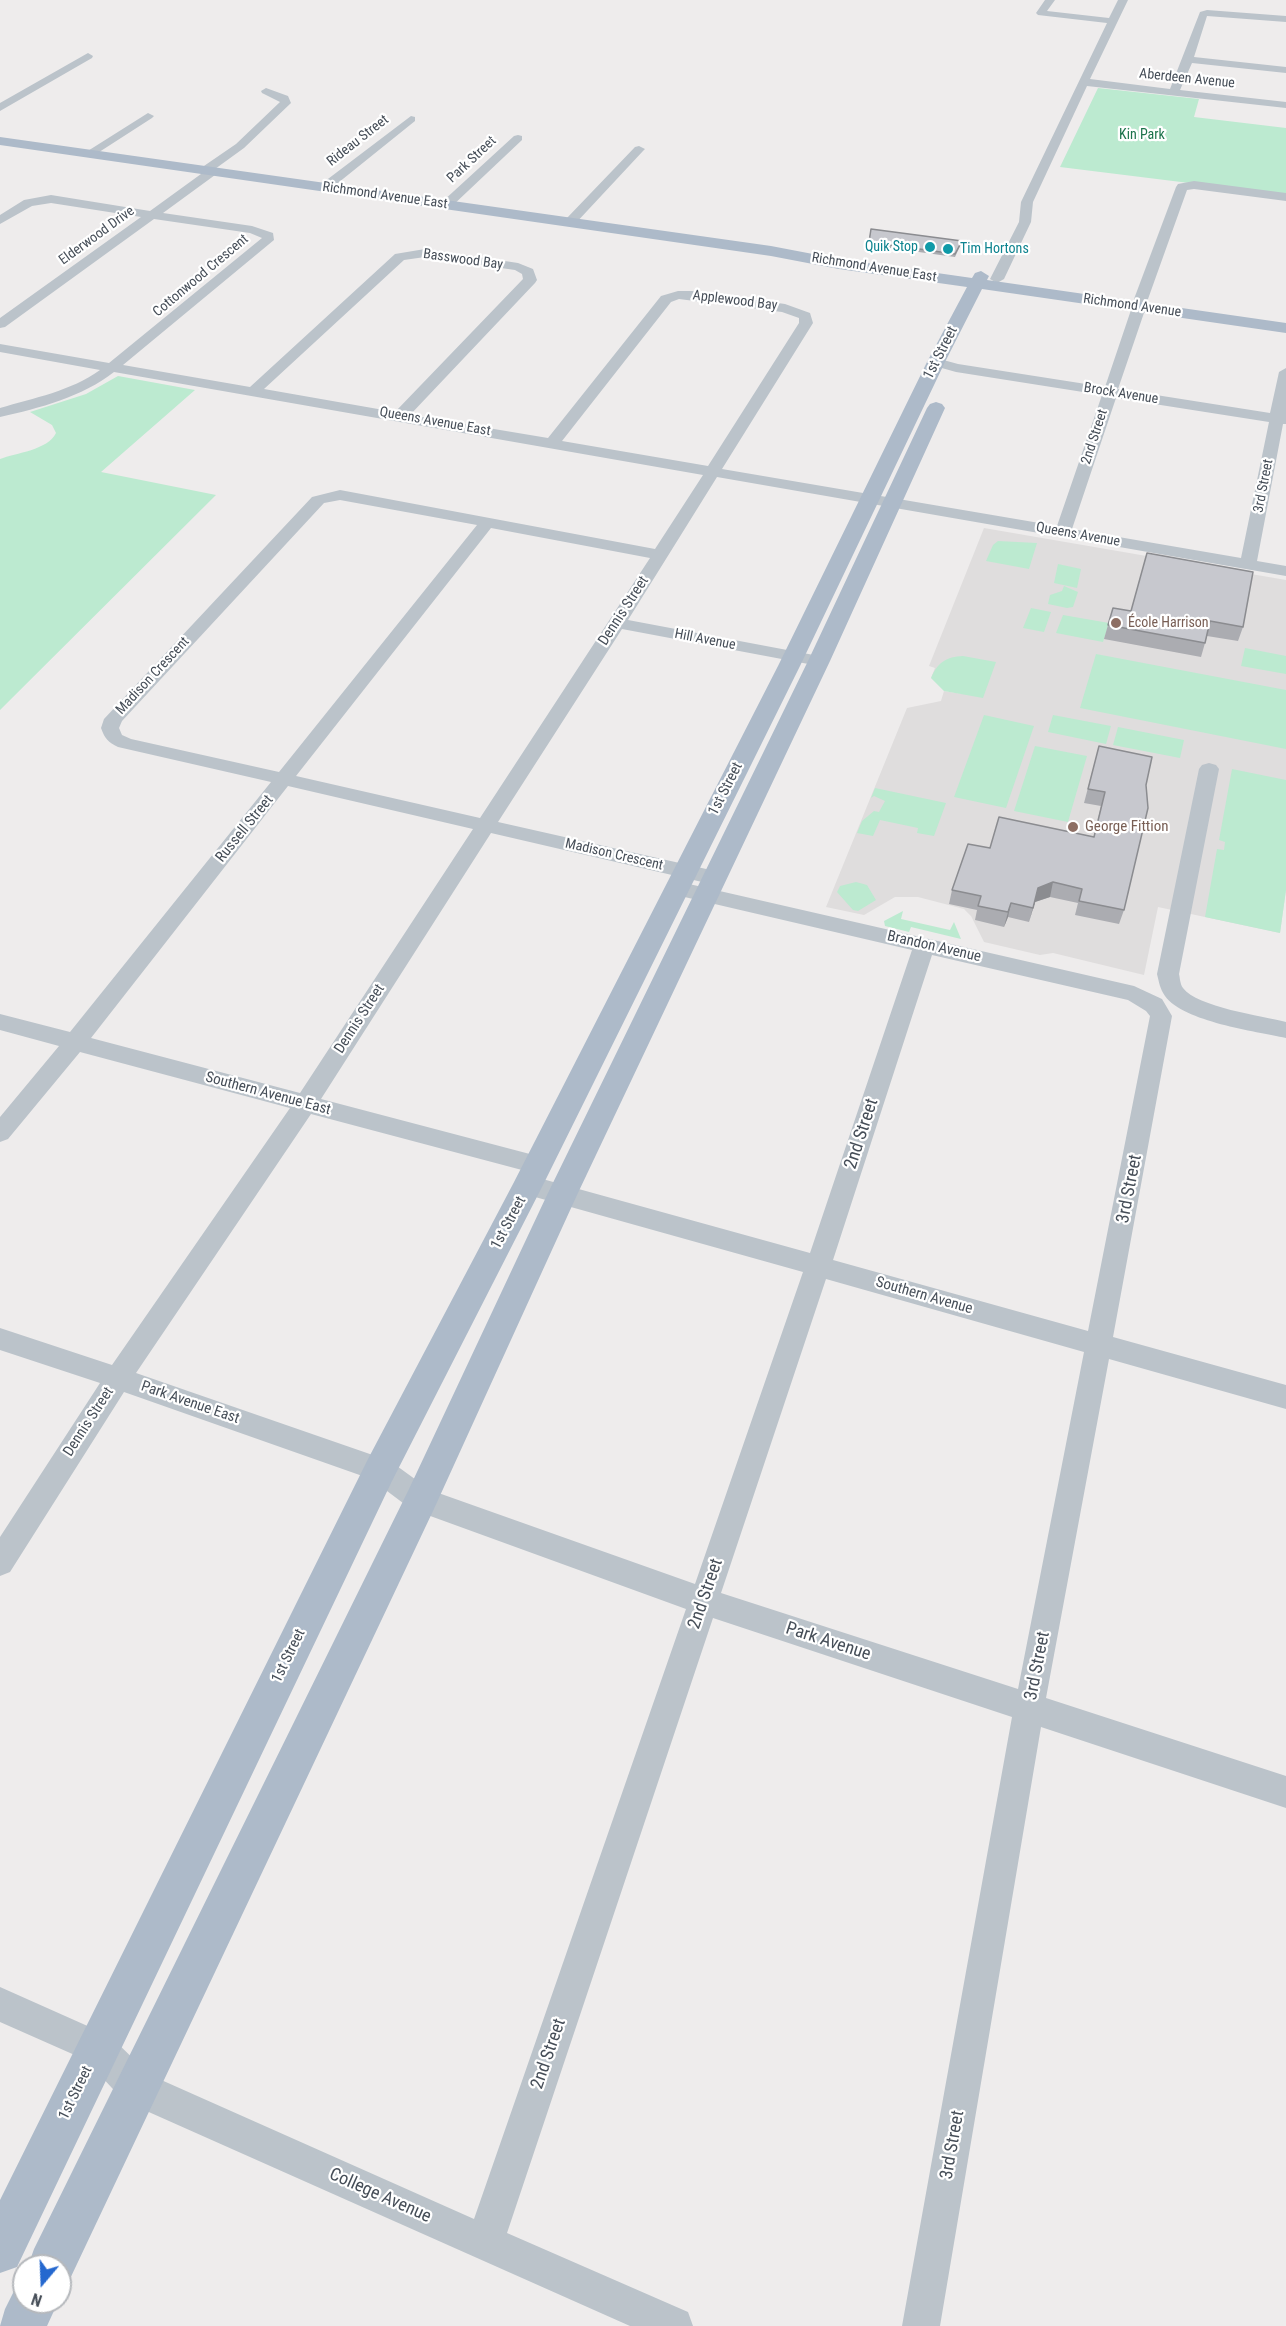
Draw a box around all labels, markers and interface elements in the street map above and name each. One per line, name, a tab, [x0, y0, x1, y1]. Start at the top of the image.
street label: Aberdeen Avenue	[1138, 66, 1236, 92]
street label: Rideau Street	[324, 112, 392, 170]
park label: Kin Park	[1119, 127, 1165, 143]
street label: Park Street	[444, 133, 500, 187]
street label: Richmond Avenue East	[321, 179, 449, 213]
street label: Elderwood Drive	[56, 203, 138, 269]
street label: Cottonwood Crescent	[150, 231, 252, 321]
place label: Quik Stop	[865, 239, 918, 255]
marker: Quik Stop	[923, 240, 937, 254]
place label: Tim Hortons	[960, 241, 1029, 257]
marker: Tim Hortons	[941, 242, 955, 256]
street label: Basswood Bay	[422, 246, 504, 274]
street label: Richmond Avenue East	[810, 250, 938, 286]
street label: Applewood Bay	[692, 287, 778, 315]
street label: Richmond Avenue	[1082, 291, 1182, 321]
street label: 1st Street	[920, 323, 962, 383]
street label: Brock Avenue	[1083, 380, 1159, 408]
street label: Queens Avenue East	[378, 404, 492, 440]
street label: 2nd Street	[1078, 407, 1112, 467]
street label: 3rd Street	[1251, 458, 1277, 514]
street label: Queens Avenue	[1035, 519, 1121, 551]
street label: Dennis Street	[595, 573, 653, 649]
place label: École Harrison	[1128, 615, 1209, 631]
marker: École Harrison	[1109, 616, 1123, 630]
street label: Hill Avenue	[673, 626, 737, 654]
street label: Madison Crescent	[113, 634, 193, 718]
street label: 1st Street	[705, 759, 747, 819]
street label: Russell Street	[212, 792, 278, 866]
place label: George Fittion	[1085, 818, 1168, 836]
marker: George Fittion	[1066, 820, 1080, 834]
street label: Madison Crescent	[563, 836, 665, 874]
street label: Brandon Avenue	[885, 927, 983, 967]
street label: Dennis Street	[331, 981, 389, 1057]
street label: Southern Avenue East	[203, 1069, 333, 1119]
street label: 2nd Street	[840, 1096, 884, 1172]
street label: 3rd Street	[1113, 1153, 1147, 1225]
street label: 1st Street	[488, 1193, 530, 1253]
street label: Southern Avenue	[874, 1274, 974, 1318]
street label: Park Avenue East	[139, 1378, 241, 1428]
street label: Dennis Street	[60, 1384, 118, 1460]
street label: 2nd Street	[684, 1556, 728, 1632]
street label: Park Avenue	[783, 1618, 873, 1666]
street label: 1st Street	[268, 1626, 310, 1686]
street label: 3rd Street	[1021, 1630, 1055, 1702]
street label: 2nd Street	[527, 2016, 571, 2092]
street label: 1st Street	[55, 2063, 97, 2123]
street label: 3rd Street	[936, 2109, 970, 2181]
street label: College Avenue	[326, 2164, 434, 2228]
north arrow	[12, 2254, 72, 2314]
text: N	[29, 2289, 44, 2310]

